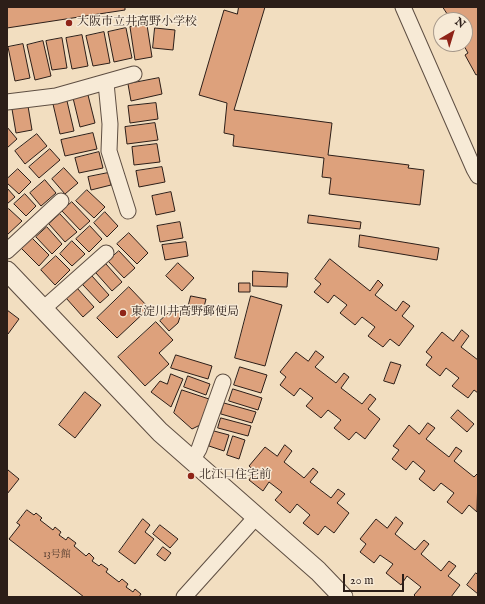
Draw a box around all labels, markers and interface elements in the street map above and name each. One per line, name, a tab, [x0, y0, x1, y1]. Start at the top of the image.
north arrow	[433, 12, 473, 52]
text: N	[452, 15, 468, 32]
place label: 大阪市立井高野小学校	[77, 16, 197, 30]
marker: 大阪市立井高野小学校	[64, 18, 74, 28]
place label: 東淀川井高野郵便局	[131, 306, 239, 320]
marker: 東淀川井高野郵便局	[118, 308, 128, 318]
place label: 北江口住宅前	[199, 469, 271, 483]
marker: 北江口住宅前	[186, 471, 196, 481]
house number: 13号館	[43, 549, 71, 561]
scale bar	[345, 566, 406, 592]
text: 20 m	[350, 573, 373, 588]

